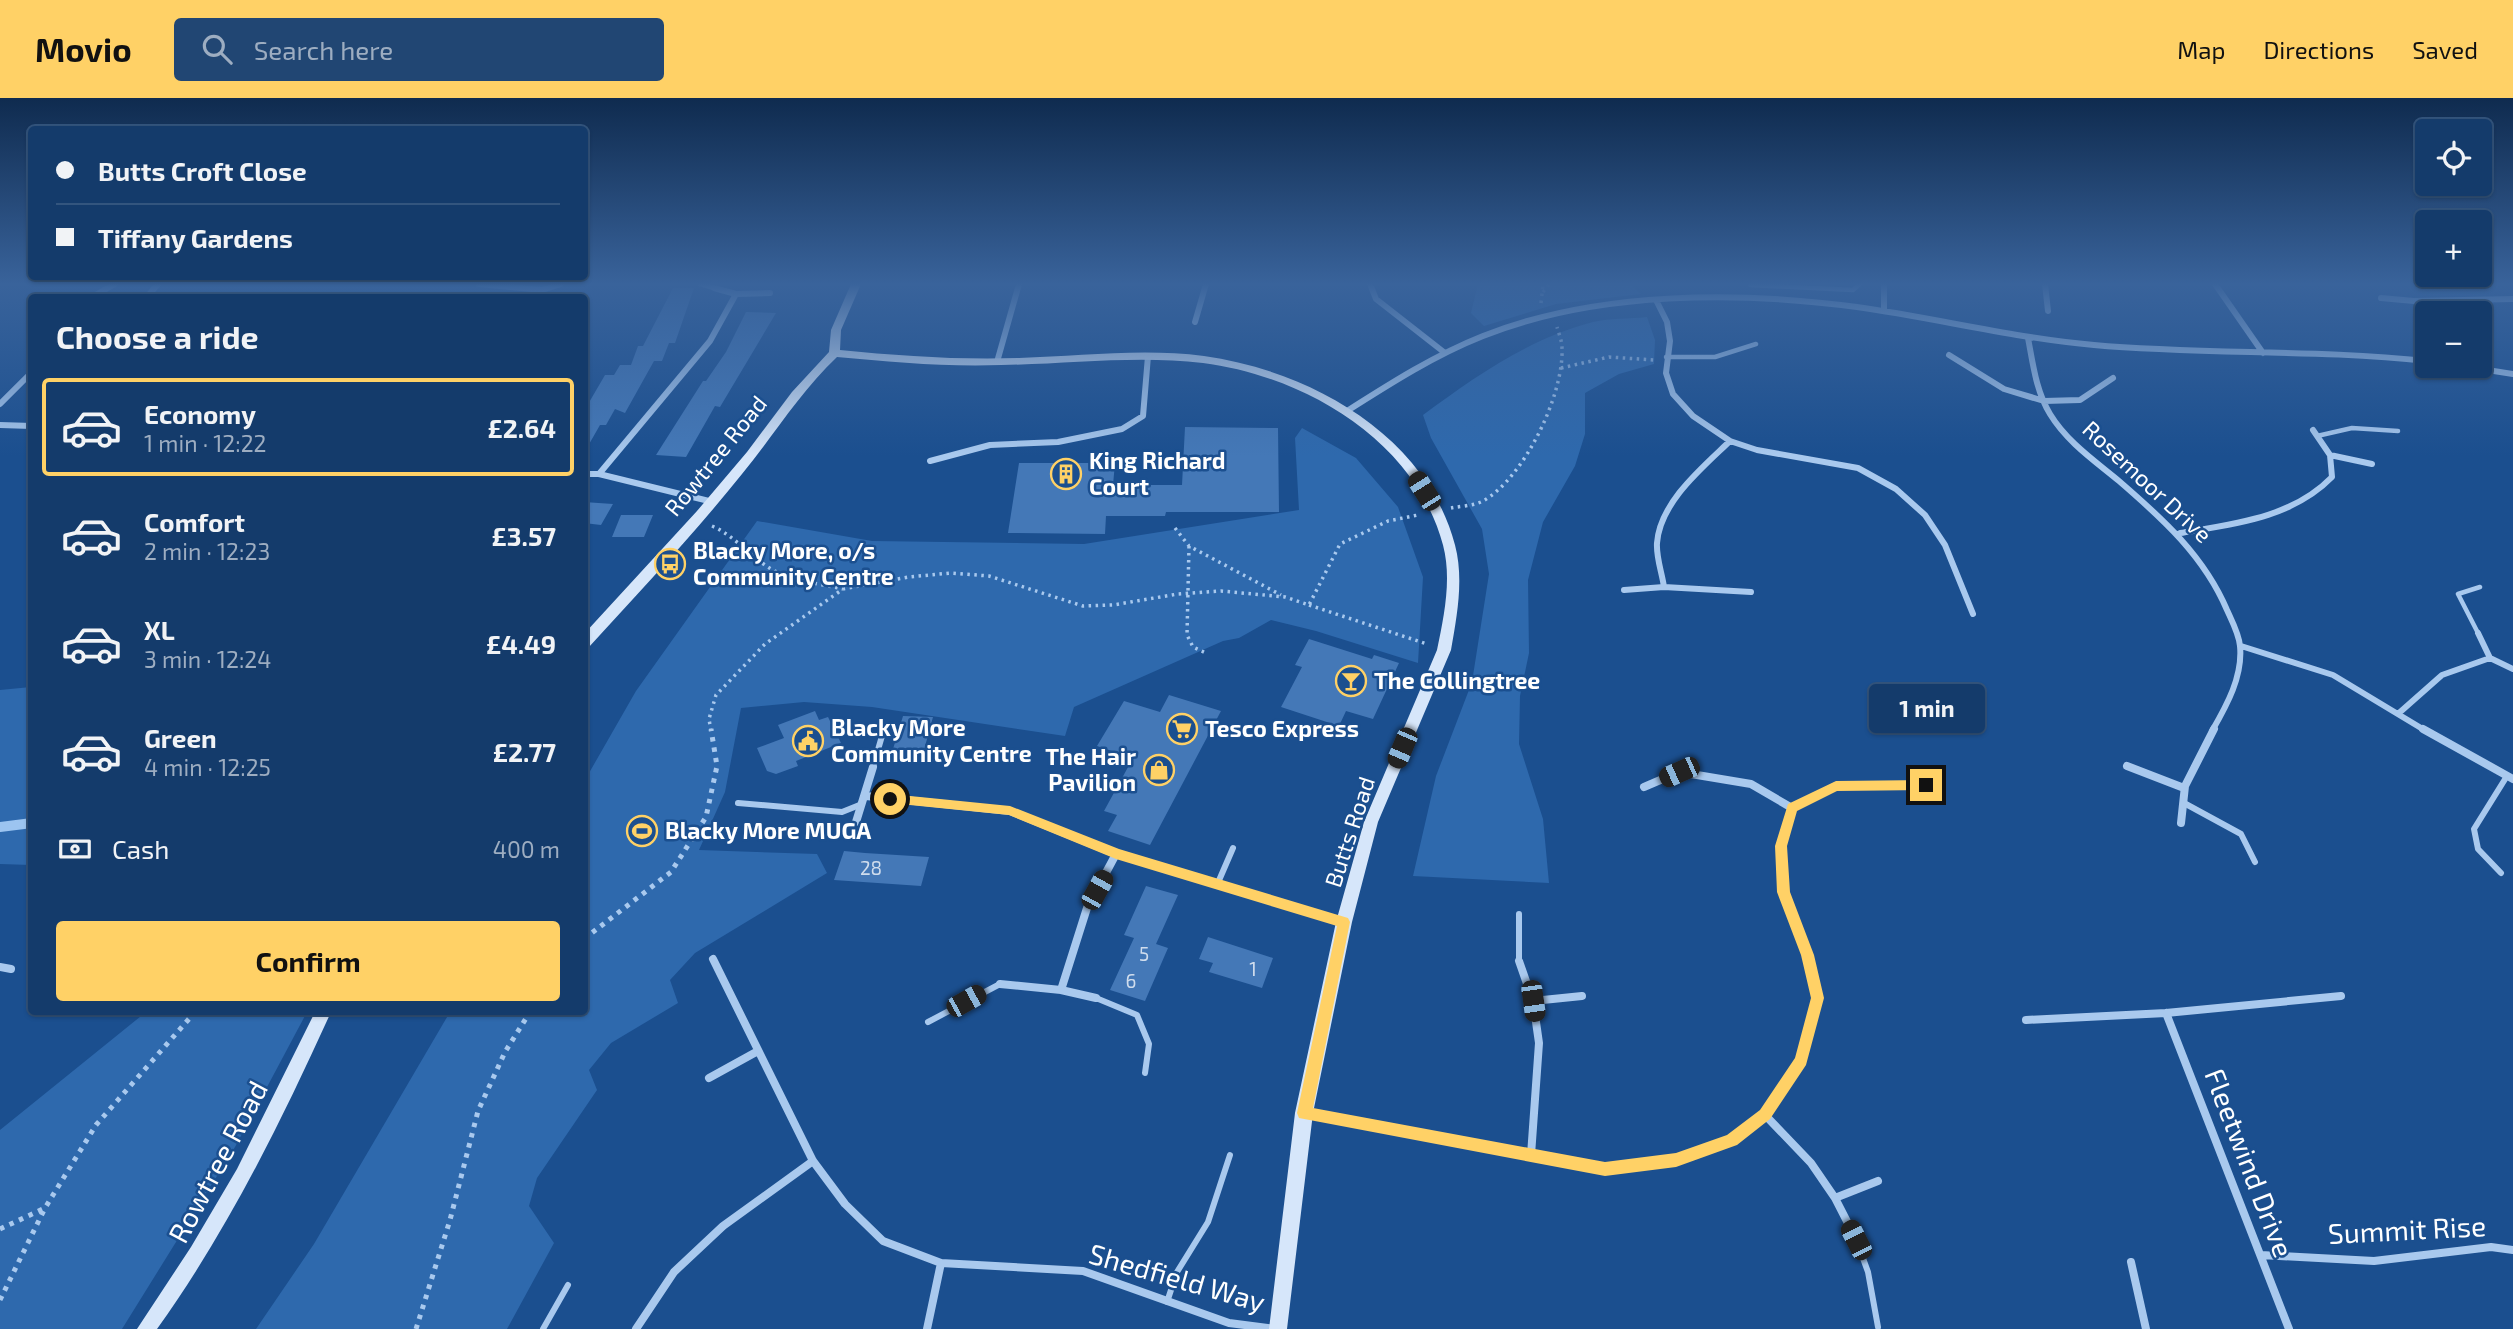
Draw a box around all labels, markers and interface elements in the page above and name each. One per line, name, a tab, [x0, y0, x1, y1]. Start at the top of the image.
search box	[174, 18, 664, 81]
text: Movio	[35, 29, 132, 69]
icon: search	[198, 30, 236, 68]
text: Search here	[254, 34, 393, 65]
text: Map	[2177, 35, 2225, 64]
text: Directions	[2263, 35, 2374, 64]
text: Saved	[2412, 35, 2478, 64]
map controls	[2415, 119, 2492, 378]
button: locate	[2415, 119, 2492, 196]
text: Butts Croft Close	[98, 155, 307, 186]
button: +	[2415, 210, 2492, 287]
text: Tiffany Gardens	[98, 222, 293, 253]
button: −	[2415, 301, 2492, 378]
text: Choose a ride	[56, 317, 259, 355]
street label: Rowtree Road	[658, 390, 772, 521]
icon: car	[60, 396, 123, 459]
text: Economy	[144, 398, 256, 429]
text: £2.64	[487, 412, 556, 443]
street label: Rosemoor Drive	[2077, 414, 2218, 548]
text: 1 min · 12:22	[144, 429, 267, 457]
place label: King Richard Court	[1089, 446, 1225, 500]
building icon: King Richard Court	[1049, 457, 1083, 491]
car	[1404, 468, 1445, 514]
icon: car	[60, 504, 123, 567]
text: Comfort	[144, 506, 245, 537]
text: £3.57	[492, 520, 556, 551]
place label: Blacky More, o/s Community Centre	[693, 536, 894, 590]
text: 2 min · 12:23	[144, 537, 270, 565]
bus stop icon: Blacky More, o/s Community Centre	[653, 547, 687, 581]
icon: car	[60, 612, 123, 675]
text: XL	[144, 614, 175, 645]
text: £4.49	[486, 628, 556, 659]
text: 3 min · 12:24	[144, 645, 271, 673]
bar icon: The Collingtree	[1334, 664, 1368, 698]
place label: The Collingtree	[1374, 666, 1540, 694]
callout: 1 min	[1868, 684, 1984, 732]
text: 1 min	[1899, 694, 1955, 722]
supermarket icon: Tesco Express	[1165, 712, 1199, 746]
place label: Blacky More Community Centre	[831, 713, 1032, 767]
place label: Tesco Express	[1205, 714, 1359, 742]
icon: car	[60, 720, 123, 783]
text: Green	[144, 722, 217, 753]
public building icon: Blacky More Community Centre	[791, 724, 825, 758]
car	[1385, 725, 1420, 771]
text: £2.77	[493, 736, 556, 767]
place label: The Hair Pavilion	[1045, 742, 1136, 796]
text: 4 min · 12:25	[144, 753, 271, 781]
shop icon: The Hair Pavilion	[1142, 753, 1176, 787]
car	[1656, 754, 1703, 790]
route end	[1910, 769, 1942, 801]
street label: Butts Road	[1318, 773, 1380, 891]
route start	[874, 783, 906, 815]
sports icon: Blacky More MUGA	[625, 814, 659, 848]
place label: Blacky More MUGA	[665, 816, 871, 844]
icon: cash	[56, 830, 94, 868]
text: Cash	[112, 833, 169, 864]
text: 400 m	[493, 835, 560, 863]
house number: 28	[860, 856, 882, 879]
car	[1078, 867, 1117, 913]
button: Confirm	[56, 921, 560, 1001]
house number: 5	[1139, 942, 1149, 965]
house number: 1	[1249, 957, 1257, 980]
house number: 6	[1126, 969, 1136, 992]
car	[1520, 979, 1547, 1023]
car	[943, 982, 990, 1020]
street label: Fleetwind Drive	[2198, 1064, 2301, 1262]
street label: Rowtree Road	[160, 1075, 274, 1248]
street label: Summit Rise	[2327, 1208, 2487, 1250]
car	[1838, 1217, 1875, 1263]
street label: Shedfield Way	[1085, 1236, 1269, 1318]

